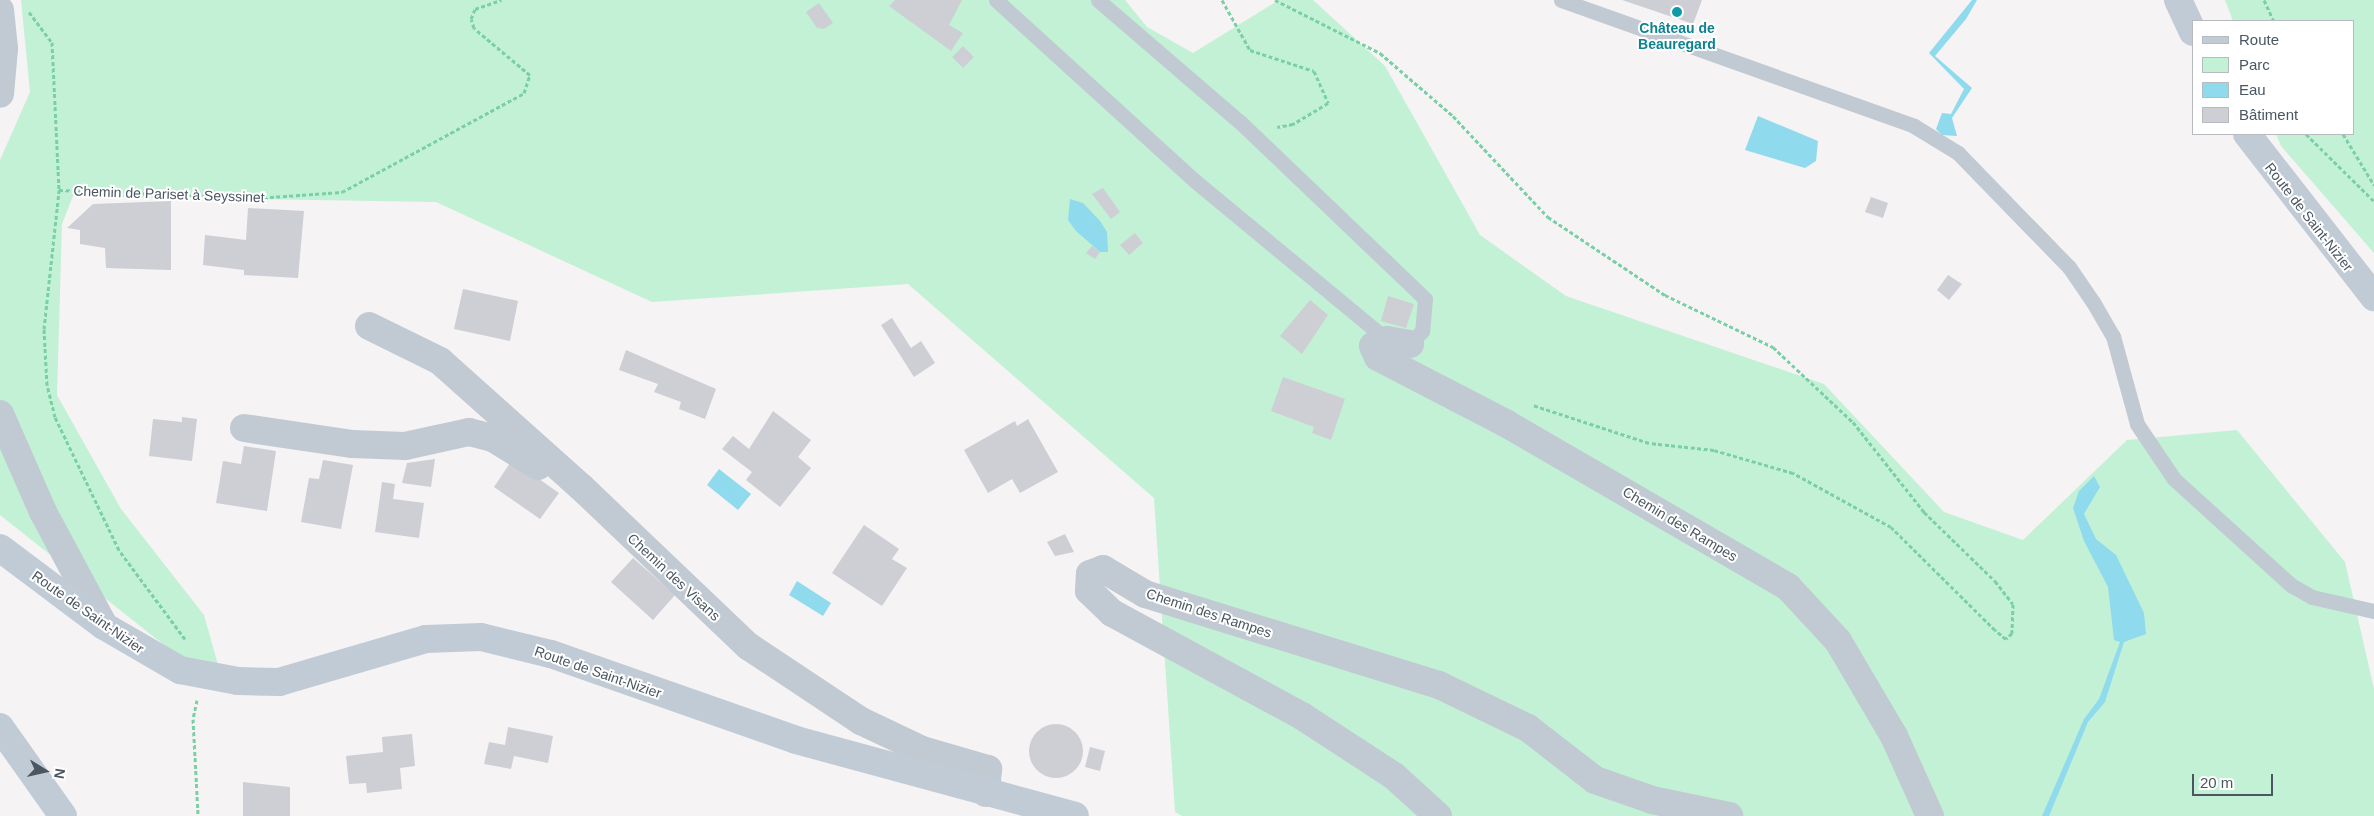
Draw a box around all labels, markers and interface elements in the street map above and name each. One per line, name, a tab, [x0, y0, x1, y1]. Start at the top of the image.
marker: Château de Beauregard	[1671, 6, 1683, 18]
place label: Château de Beauregard	[1638, 20, 1716, 52]
legend	[2192, 20, 2354, 135]
text: Route	[2239, 31, 2279, 48]
text: Parc	[2239, 56, 2270, 73]
text: Eau	[2239, 81, 2266, 98]
text: Bâtiment	[2239, 106, 2298, 123]
street label: Route de Saint-Nizier	[2261, 159, 2357, 275]
street label: Chemin de Pariset à Seyssinet	[73, 182, 265, 206]
street label: Chemin des Rampes	[1620, 483, 1740, 565]
street label: Chemin des Visans	[624, 530, 724, 624]
street label: Route de Saint-Nizier	[29, 567, 147, 657]
street label: Chemin des Rampes	[1144, 585, 1274, 641]
street label: Route de Saint-Nizier	[532, 642, 664, 702]
north arrow	[20, 746, 70, 796]
scale bar	[2194, 764, 2275, 796]
text: N	[51, 767, 69, 780]
text: 20 m	[2200, 774, 2233, 791]

